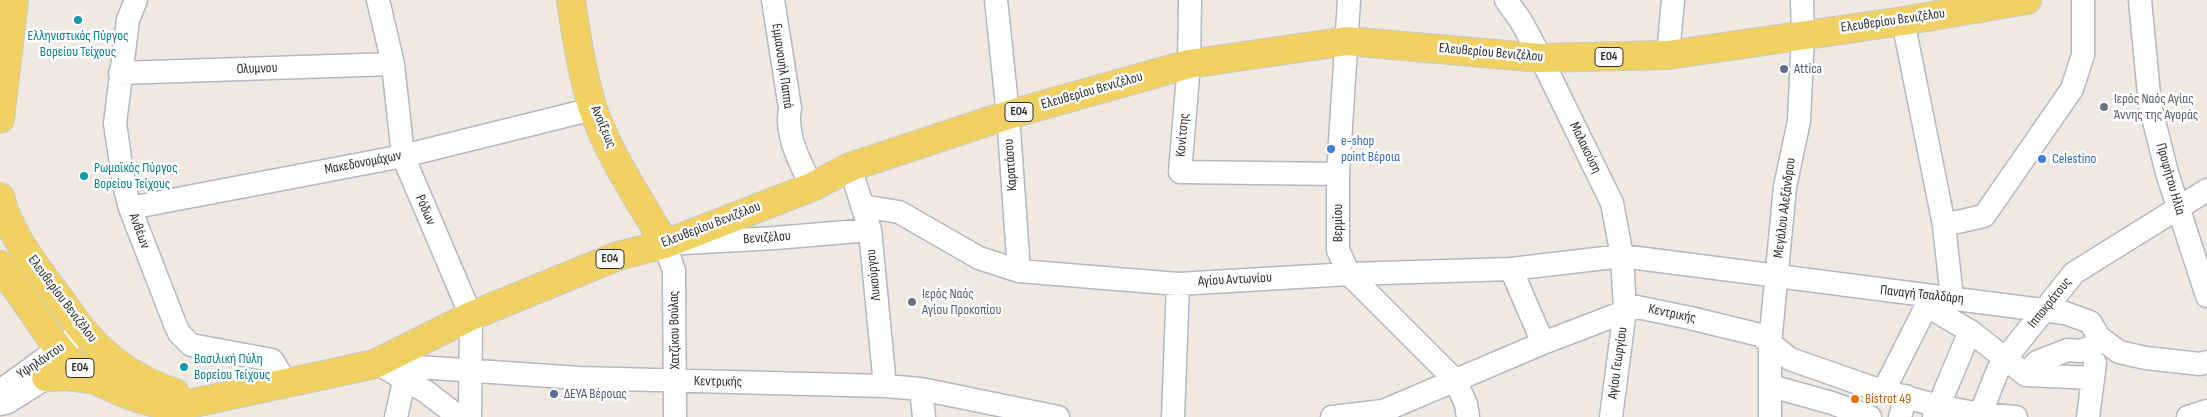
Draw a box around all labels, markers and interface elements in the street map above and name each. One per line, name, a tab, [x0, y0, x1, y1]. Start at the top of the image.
street label: Ελευθερίου Βενιζέλου	[1840, 5, 1946, 37]
marker: Ελληνιστικός Πύργος Βορείου Τείχους	[72, 14, 84, 26]
street label: Εμμανουήλ Παππά	[768, 22, 796, 110]
place label: Ελληνιστικός Πύργος Βορείου Τείχους	[27, 28, 129, 60]
street label: Ελευθερίου Βενιζέλου	[1438, 40, 1544, 66]
road number: ΕΟ4	[1595, 48, 1623, 66]
street label: Ολυμνου	[236, 60, 278, 78]
place label: Attica	[1794, 61, 1822, 77]
marker: Attica	[1778, 63, 1790, 75]
street label: Ελευθερίου Βενιζέλου	[1039, 68, 1145, 114]
place label: Ιερός Ναός Αγίας Άννης της Αγοράς	[2114, 91, 2198, 124]
marker: Ιερός Ναός Αγίας Άννης της Αγοράς	[2098, 101, 2110, 113]
road number: ΕΟ4	[1005, 102, 1033, 121]
street label: Ανοίξεως	[587, 103, 619, 151]
street label: Κονίτσης	[1173, 112, 1193, 158]
street label: Μαλακούση	[1565, 119, 1605, 177]
place label: e-shop point Βέροια	[1341, 133, 1400, 166]
street label: Καρατάσου	[1001, 138, 1021, 192]
street label: Προφήτου Ηλία	[2152, 141, 2188, 217]
marker: e-shop point Βέροια	[1325, 143, 1337, 155]
street label: Μακεδονομάχων	[323, 147, 403, 179]
place label: Celestino	[2052, 151, 2096, 167]
marker: Celestino	[2036, 153, 2048, 165]
street label: Μεγάλου Αλεξάνδρου	[1771, 157, 1799, 259]
place label: Ρωμαϊκός Πύργος Βορείου Τείχους	[94, 160, 178, 192]
marker: Ρωμαϊκός Πύργος Βορείου Τείχους	[78, 170, 90, 182]
street label: Ρόδων	[411, 192, 439, 228]
street label: Ελευθερίου Βενιζέλου	[659, 198, 763, 252]
street label: Βερμίου	[1330, 204, 1346, 242]
street label: Ανθέων	[125, 211, 153, 251]
street label: Βενιζέλου	[743, 228, 791, 248]
street label: Λυκούργου	[863, 248, 885, 302]
road number: ΕΟ4	[596, 250, 624, 268]
street label: Ελευθερίου Βενιζέλου	[24, 252, 100, 346]
street label: Αγίου Αντωνίου	[1198, 270, 1272, 290]
street label: Ιπποκράτους	[2024, 274, 2076, 332]
street label: Παναγή Τσαλδάρη	[1879, 282, 1965, 308]
place label: Ιερός Ναός Αγίου Προκοπίου	[922, 286, 1001, 318]
street label: Χατζίκου Βούλας	[666, 291, 684, 369]
marker: Ιερός Ναός Αγίου Προκοπίου	[906, 296, 918, 308]
street label: Κεντρικής	[1647, 301, 1697, 327]
street label: Αγίου Γεωργίου	[1605, 326, 1631, 400]
street label: Υψηλάντου	[14, 339, 68, 383]
place label: Βασιλική Πύλη Βορείου Τείχους	[194, 351, 270, 384]
road number: ΕΟ4	[66, 358, 94, 378]
marker: Βασιλική Πύλη Βορείου Τείχους	[178, 361, 190, 373]
street label: Κεντρικής	[694, 373, 742, 391]
place label: ΔΕΥΑ Βέροιας	[564, 386, 627, 402]
marker: ΔΕΥΑ Βέροιας	[548, 388, 560, 400]
place label: Bistrot 49	[1865, 391, 1911, 407]
marker: Bistrot 49	[1849, 393, 1861, 405]

